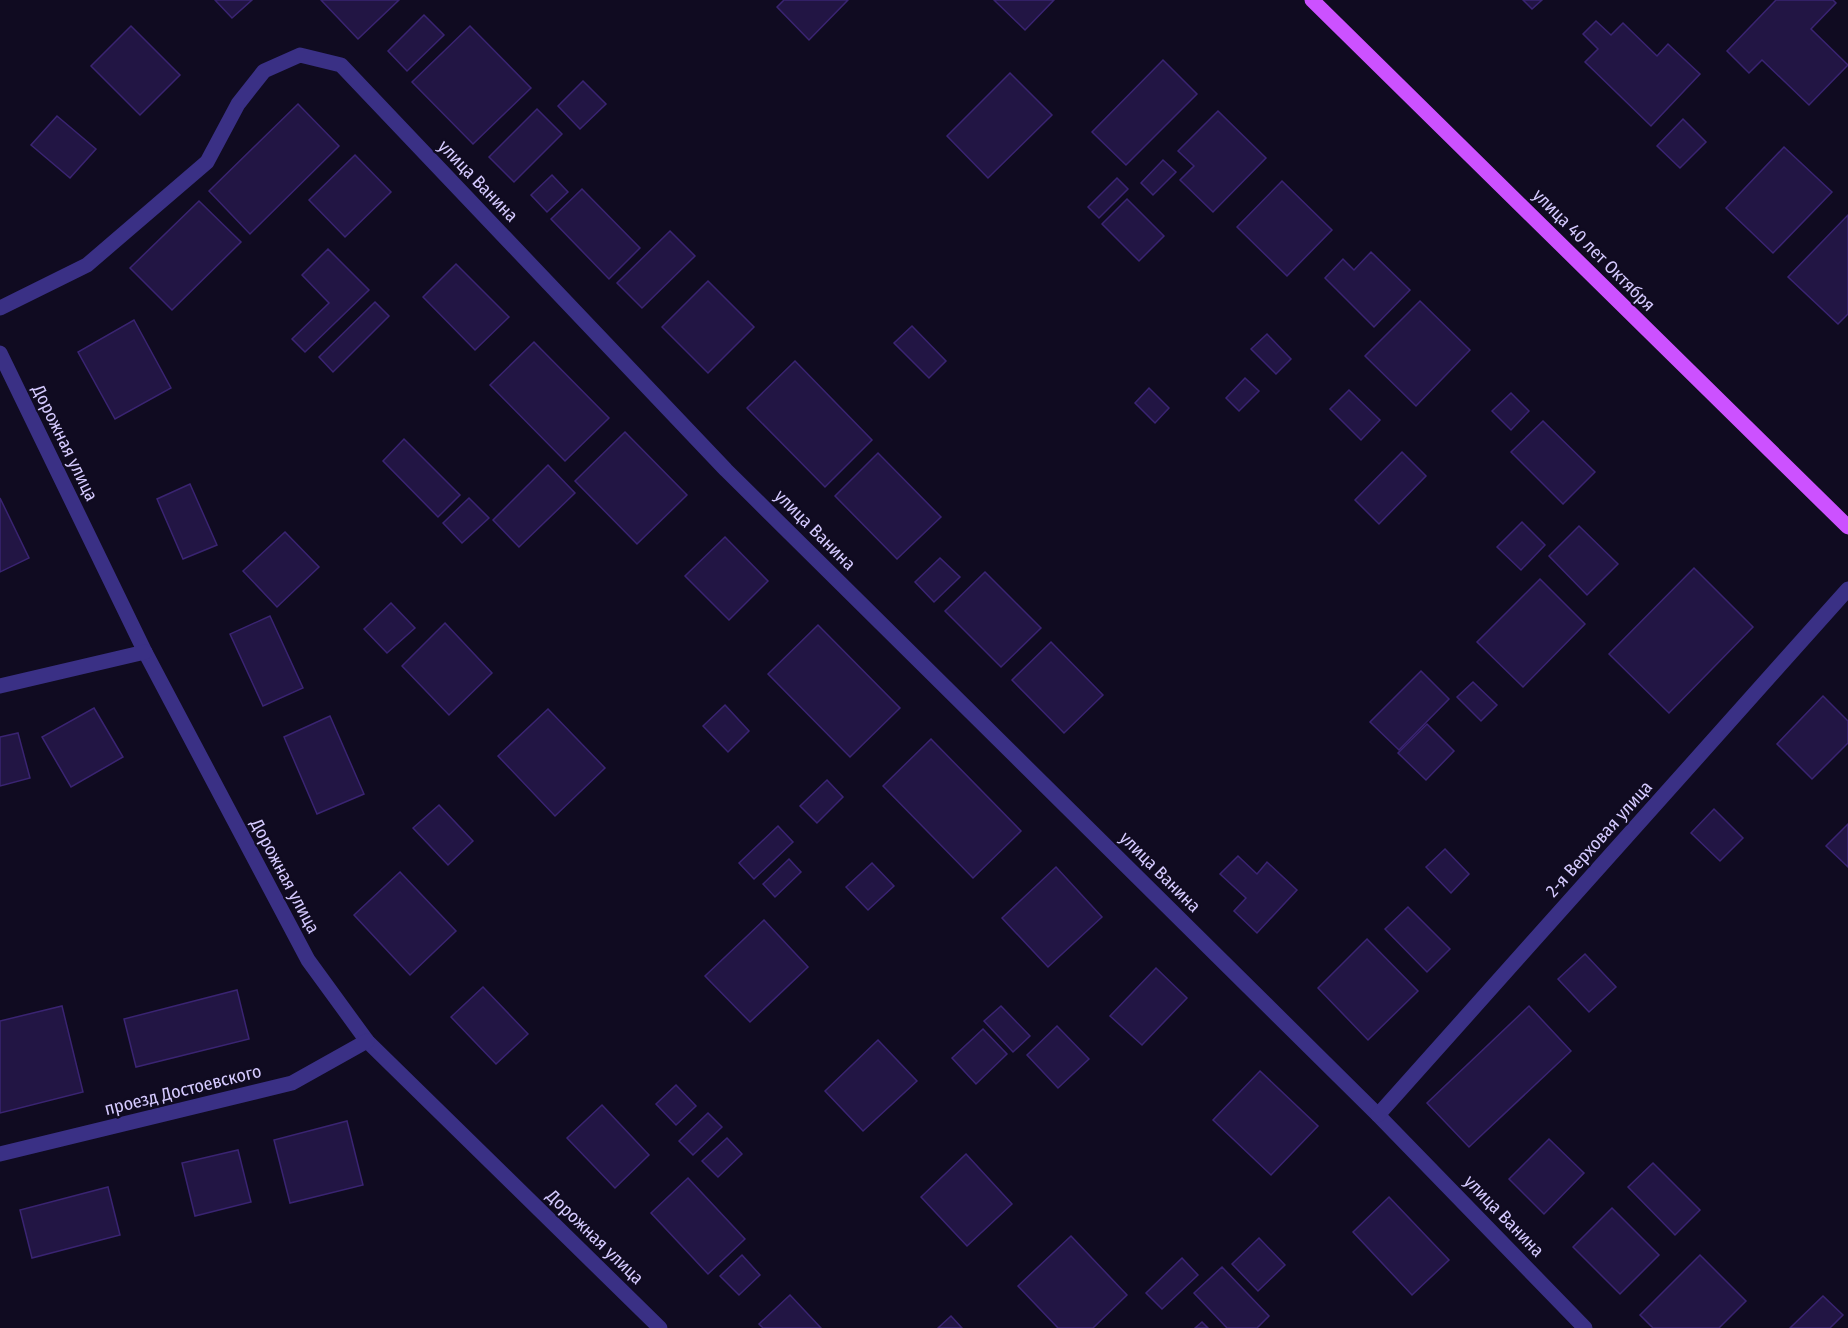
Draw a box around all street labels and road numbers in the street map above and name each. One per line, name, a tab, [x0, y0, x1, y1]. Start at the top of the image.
street label: улица Ванина	[433, 135, 523, 227]
street label: улица 40 лет Октября	[1528, 184, 1660, 316]
street label: Дорожная улица	[27, 380, 103, 505]
street label: улица Ванина	[770, 485, 860, 575]
street label: 2-я Верховая улица	[1541, 776, 1657, 902]
street label: Дорожная улица	[245, 814, 324, 937]
street label: улица Ванина	[1115, 827, 1205, 917]
street label: проезд Достоевского	[102, 1060, 264, 1120]
street label: улица Ванина	[1459, 1170, 1549, 1262]
street label: Дорожная улица	[541, 1184, 648, 1289]

